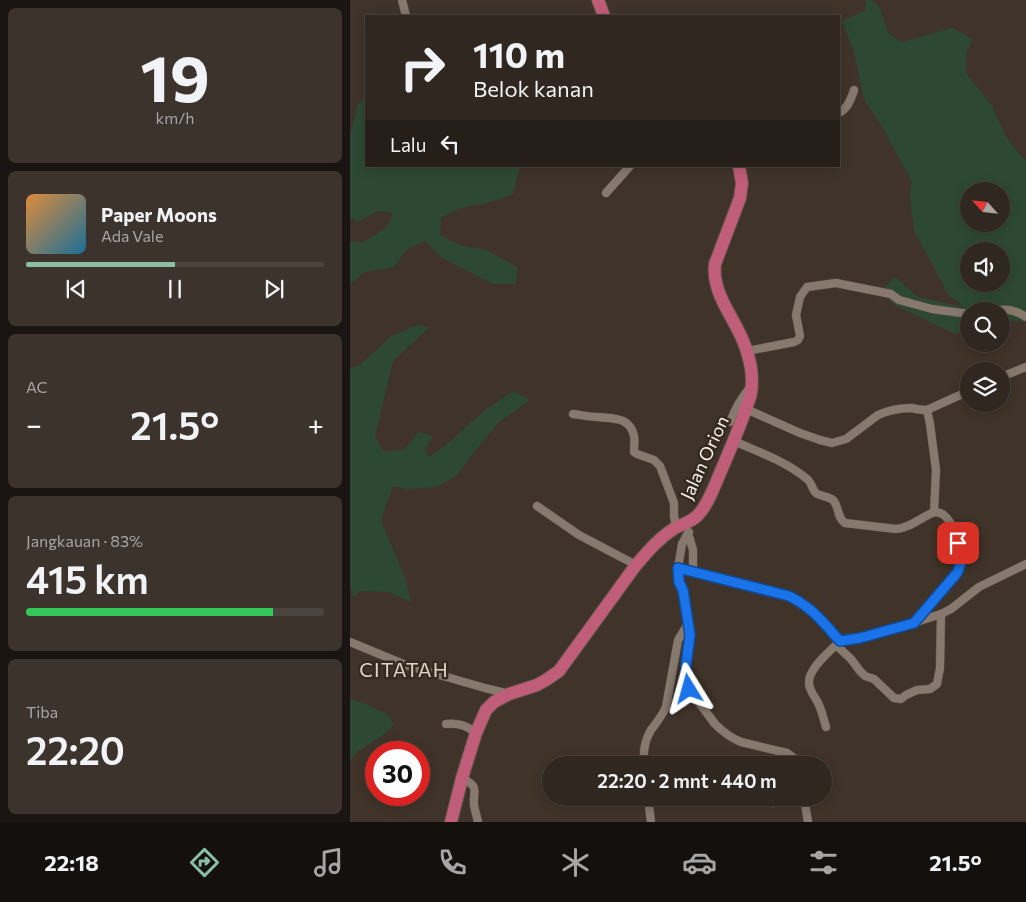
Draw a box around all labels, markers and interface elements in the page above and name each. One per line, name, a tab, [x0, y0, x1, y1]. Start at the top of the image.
text: 110 m	[473, 32, 565, 75]
icon: right	[390, 35, 455, 100]
text: 19	[140, 36, 210, 115]
text: Belok kanan	[473, 75, 594, 102]
text: km/h	[156, 108, 194, 127]
icon: left	[436, 130, 464, 158]
text: Lalu	[390, 133, 426, 156]
north arrow	[960, 182, 1010, 232]
map controls	[960, 182, 1010, 412]
text: Paper Moons	[101, 203, 217, 226]
text: Ada Vale	[101, 226, 163, 245]
button: sound	[960, 242, 1010, 292]
icon: previous	[62, 275, 90, 303]
icon: pause	[161, 275, 189, 303]
icon: next	[260, 275, 288, 303]
button: search	[960, 302, 1010, 352]
button: layers	[960, 362, 1010, 412]
text: AC	[26, 377, 48, 396]
text: 21.5°	[130, 401, 219, 448]
text: −	[26, 407, 42, 441]
text: +	[308, 407, 324, 441]
street label: Jalan Orion	[675, 412, 733, 503]
pin	[937, 522, 979, 564]
icon: arrive	[944, 529, 972, 557]
text: Jangkauan · 83%	[26, 531, 143, 550]
text: 415 km	[26, 555, 149, 602]
district label: CITATAH	[359, 657, 449, 681]
position arrow	[662, 662, 714, 714]
text: Tiba	[26, 702, 58, 721]
text: 22:20	[26, 726, 125, 773]
speed limit sign: 30	[365, 741, 430, 806]
text: 22:20 · 2 mnt · 440 m	[597, 769, 777, 792]
icon: directions	[187, 845, 222, 880]
icon: music	[311, 845, 346, 880]
icon: phone	[435, 845, 470, 880]
icon: climate	[558, 845, 593, 880]
icon: car	[682, 845, 717, 880]
icon: filters	[806, 845, 841, 880]
text: 22:18	[44, 849, 99, 876]
text: 21.5°	[929, 849, 982, 876]

